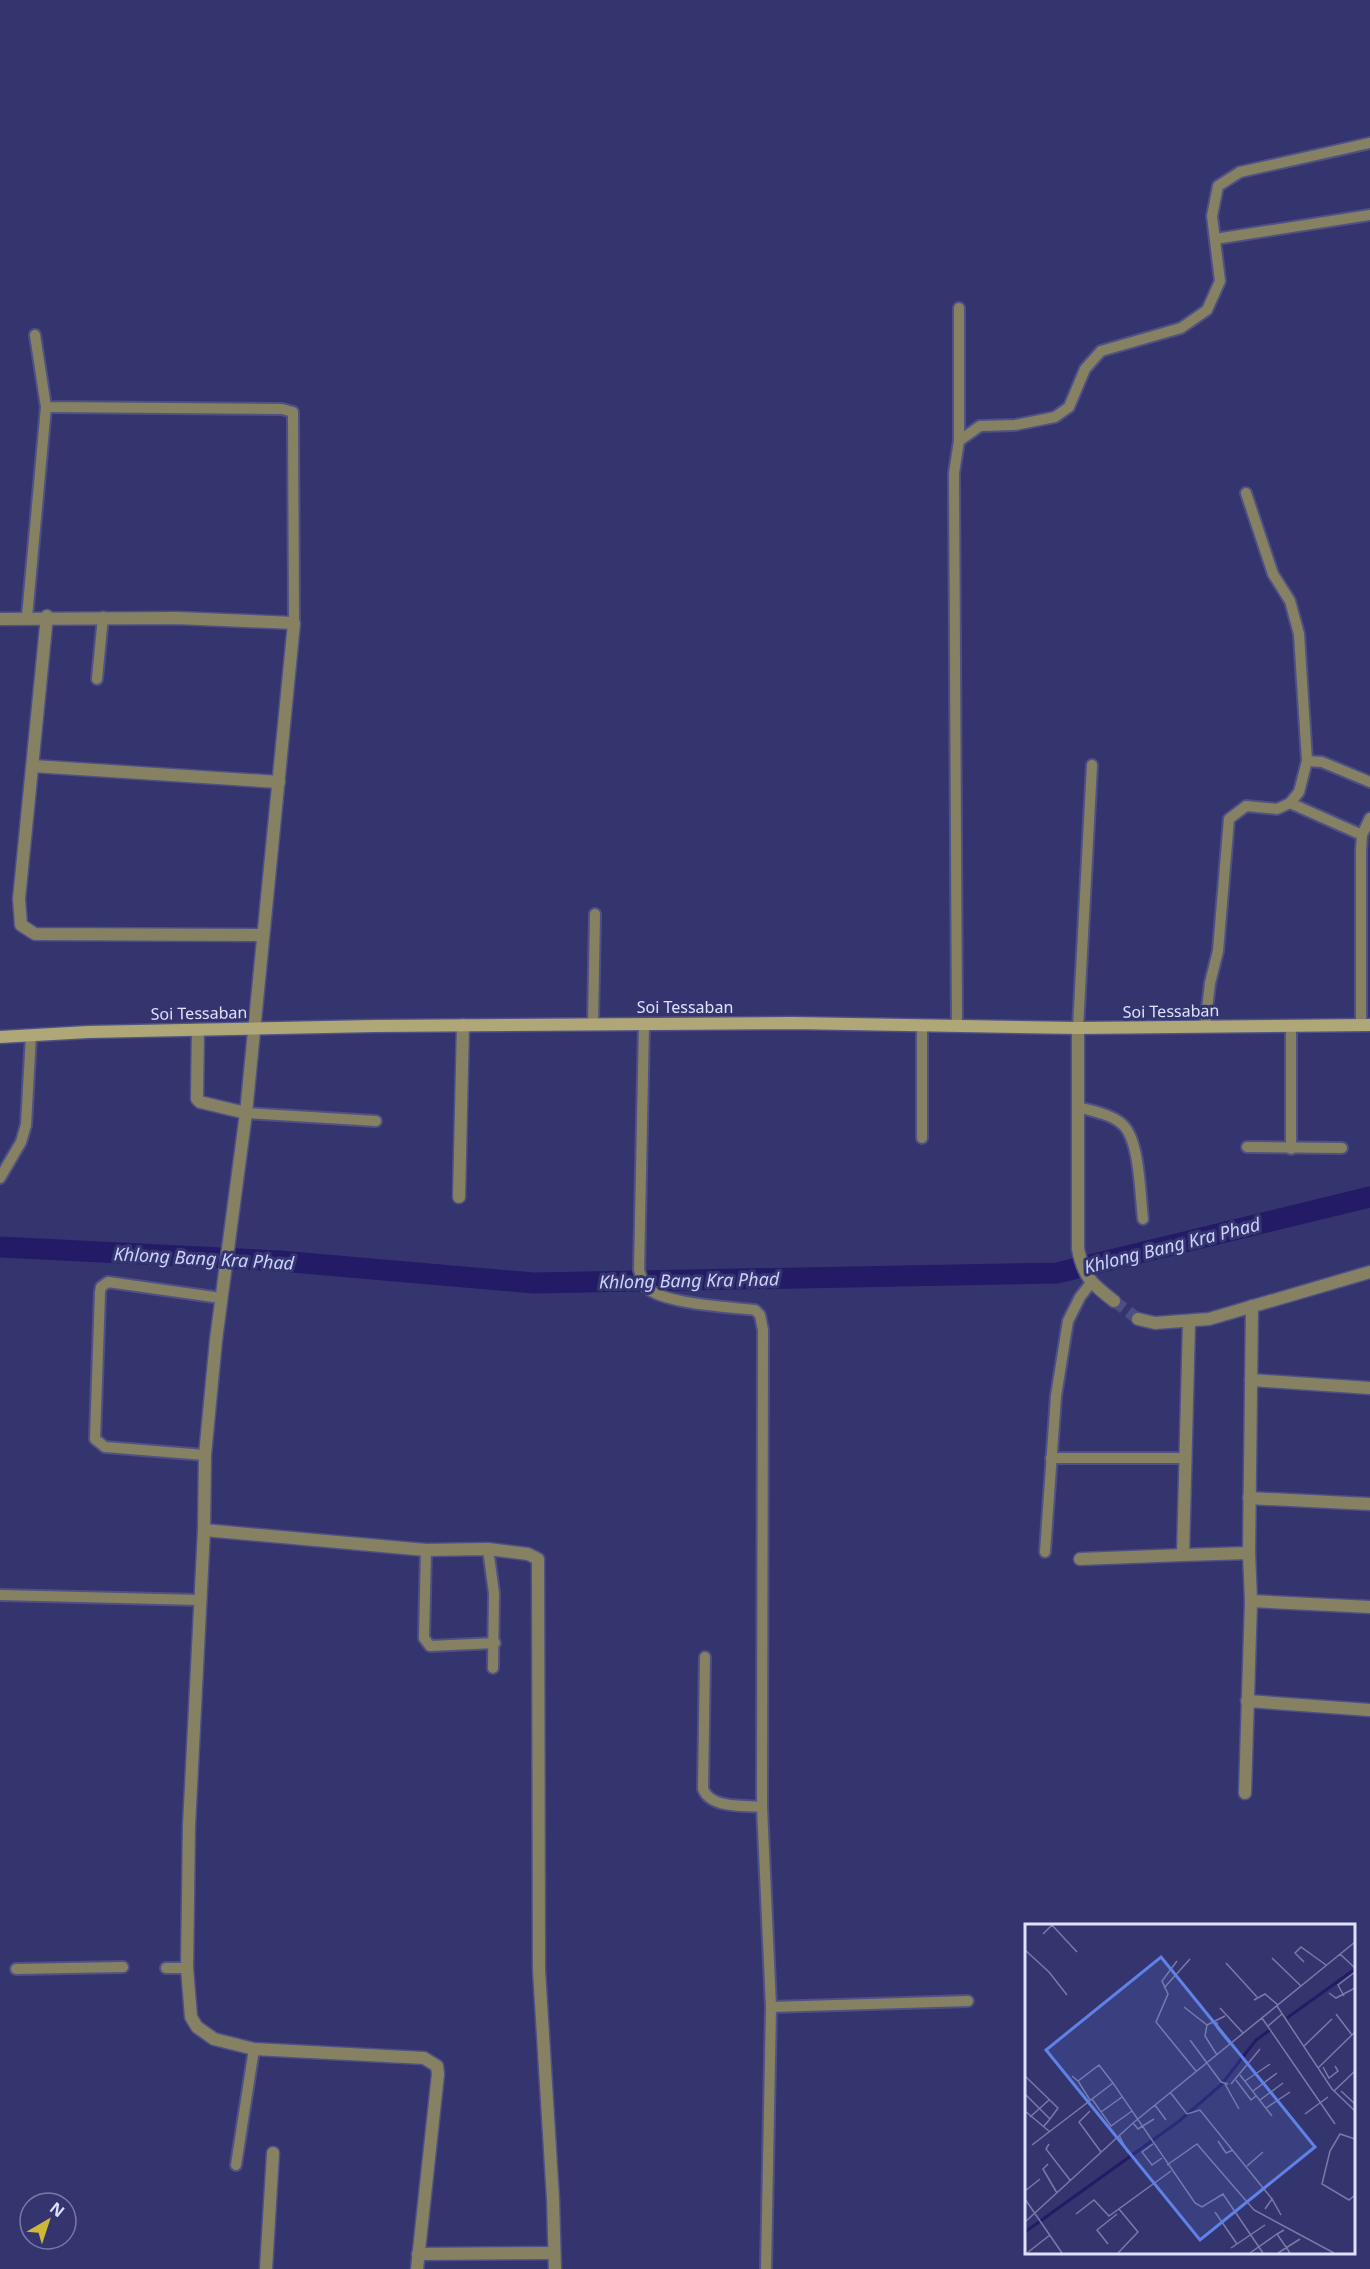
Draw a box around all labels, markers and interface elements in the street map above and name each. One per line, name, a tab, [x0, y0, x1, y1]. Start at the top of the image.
street label: Soi Tessaban	[637, 996, 733, 1018]
street label: Soi Tessaban	[1123, 999, 1219, 1023]
street label: Soi Tessaban	[151, 1001, 247, 1025]
water label: Khlong Bang Kra Phad	[1082, 1211, 1263, 1278]
water label: Khlong Bang Kra Phad	[113, 1241, 295, 1275]
water label: Khlong Bang Kra Phad	[599, 1266, 780, 1294]
inset map	[1025, 1924, 1355, 2254]
north arrow	[18, 2191, 78, 2251]
text: N	[45, 2197, 69, 2222]

